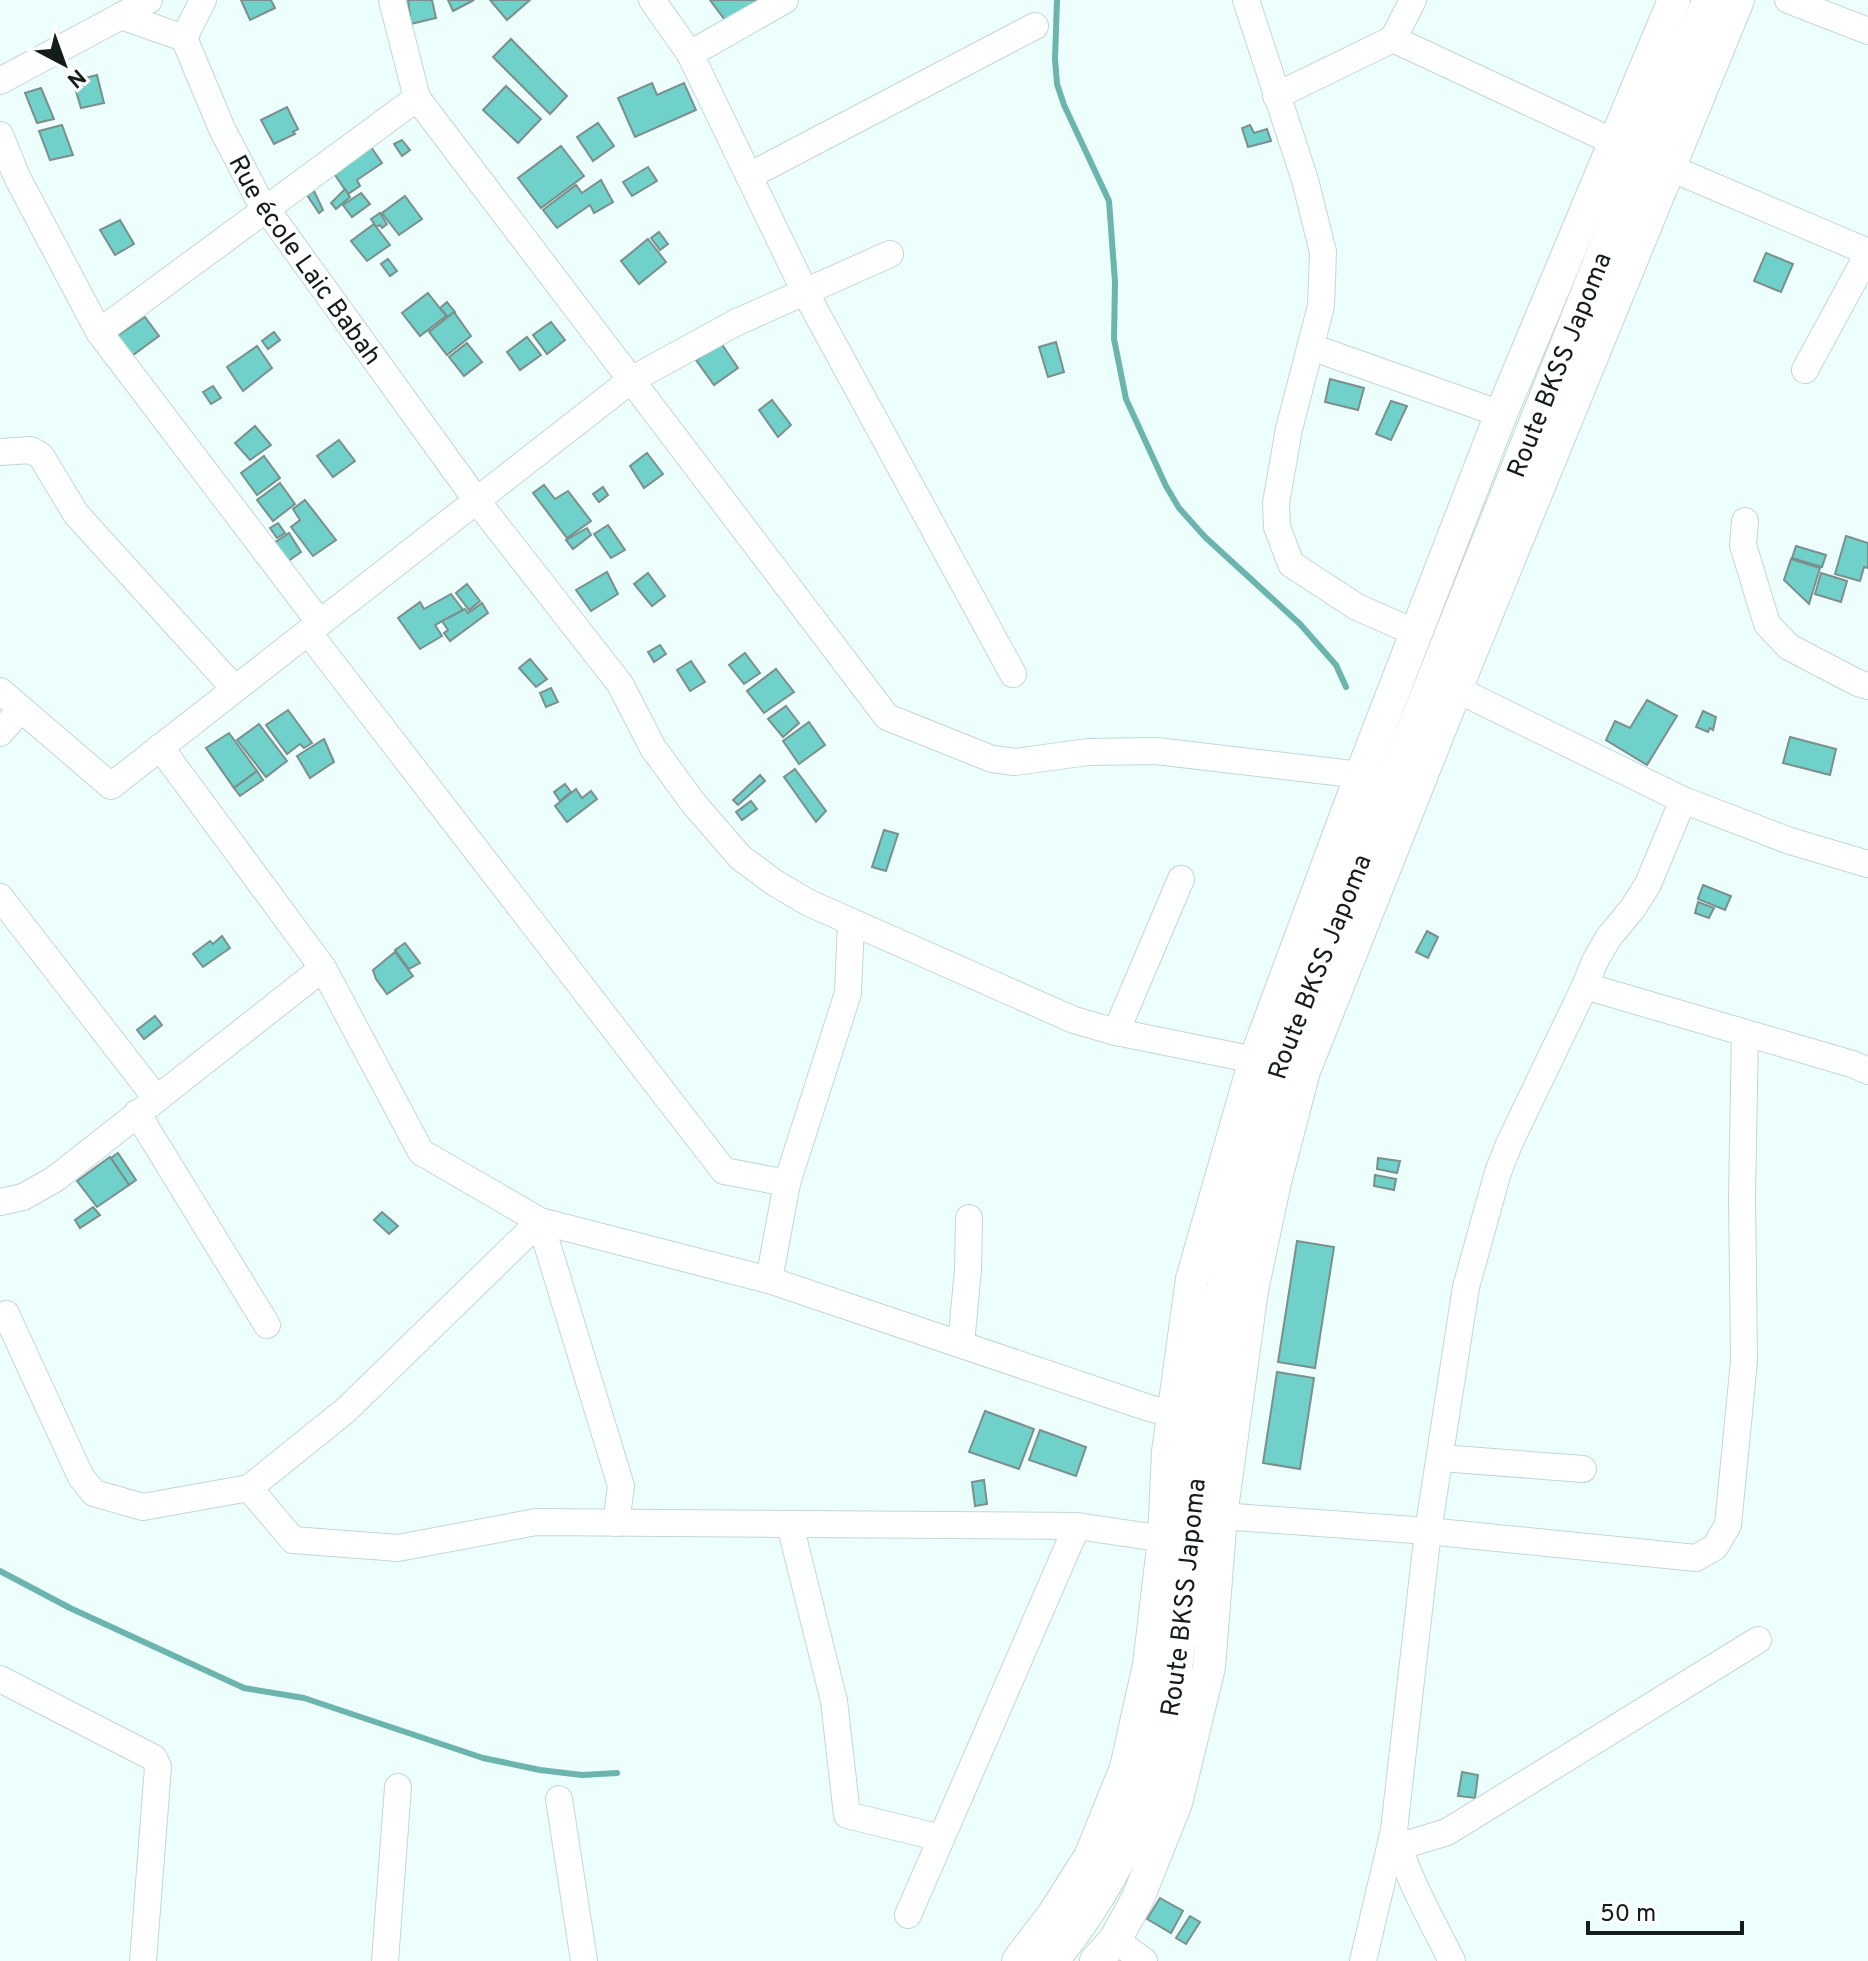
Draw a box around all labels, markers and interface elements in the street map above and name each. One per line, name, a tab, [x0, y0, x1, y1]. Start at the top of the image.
north arrow	[24, 24, 104, 104]
text: N	[61, 62, 90, 93]
street label: Rue école Laic Babah	[220, 150, 388, 373]
street label: Route BKSS Japoma	[1501, 248, 1621, 483]
street label: Route BKSS Japoma	[1262, 850, 1381, 1084]
street label: Route BKSS Japoma	[1155, 1477, 1215, 1719]
scale bar	[1588, 1885, 1742, 1935]
text: 50 m	[1600, 1900, 1656, 1930]

